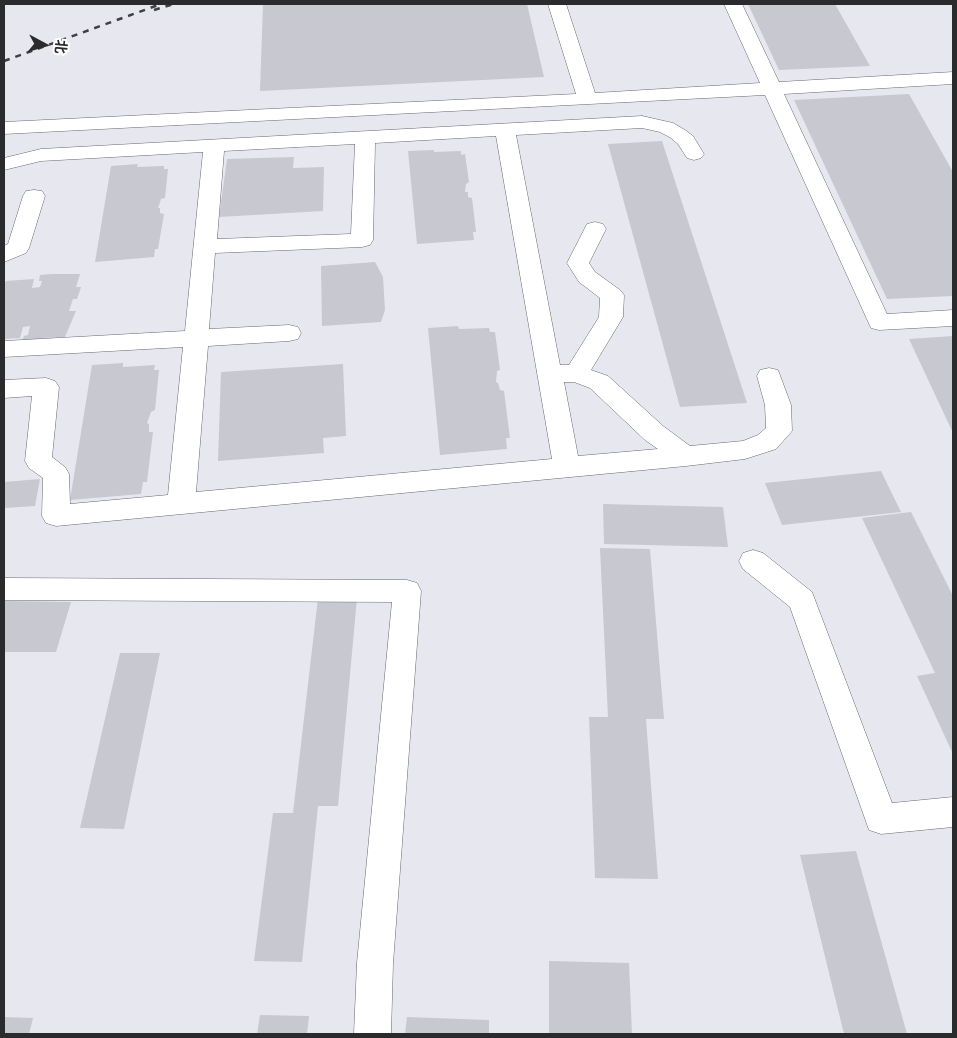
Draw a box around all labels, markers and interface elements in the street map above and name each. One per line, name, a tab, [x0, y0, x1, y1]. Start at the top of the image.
north arrow	[20, 20, 70, 70]
text: 北	[52, 39, 68, 54]

